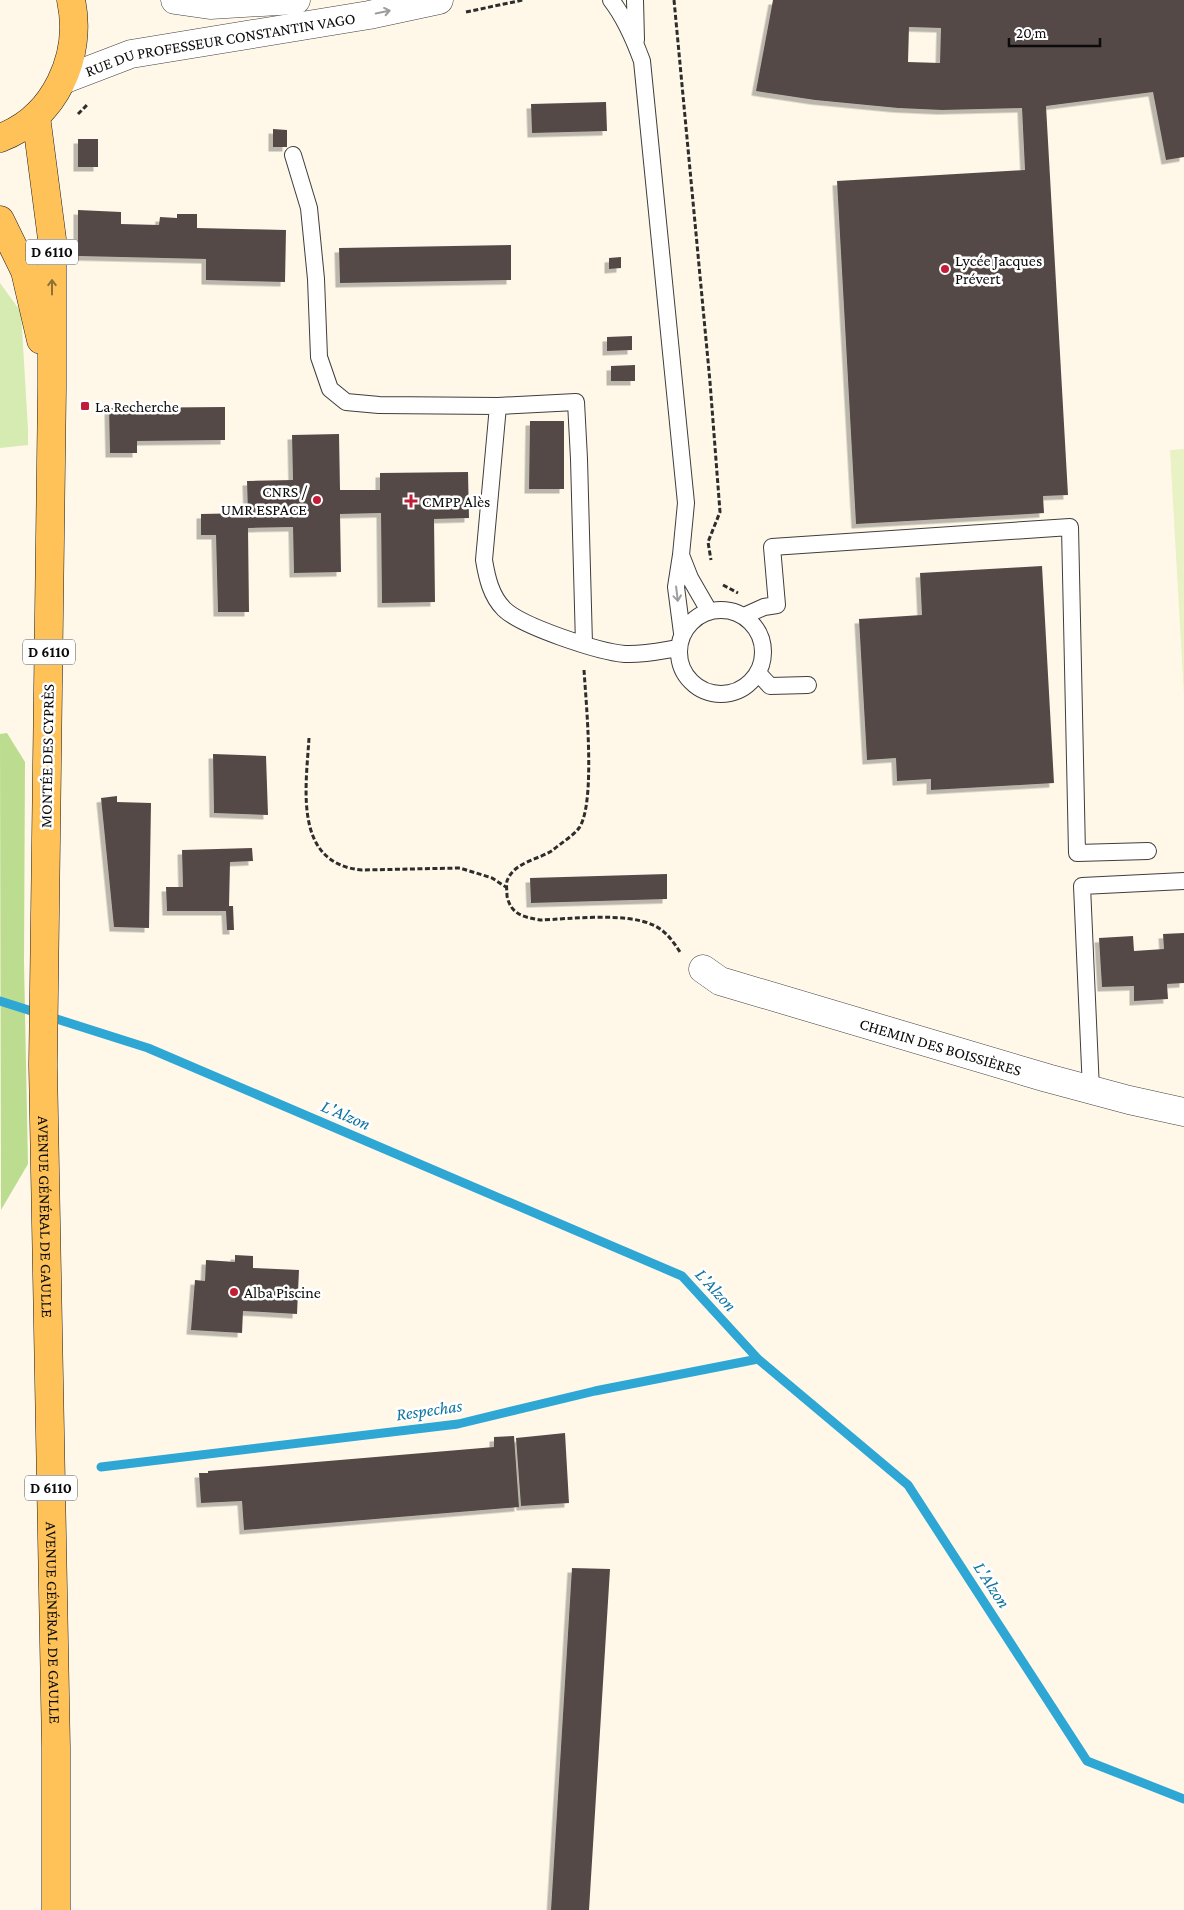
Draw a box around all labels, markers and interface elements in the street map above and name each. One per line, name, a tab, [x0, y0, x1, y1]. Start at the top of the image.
one-way arrow	[375, 7, 391, 16]
street label: RUE DU PROFESSEUR CONSTANTIN VAGO	[82, 9, 357, 79]
scale bar	[1009, 15, 1100, 47]
text: 20 m	[1016, 25, 1047, 41]
road number: D 6110	[26, 240, 78, 264]
place label: Lycée Jacques Prévert	[955, 252, 1042, 287]
marker: Lycée Jacques Prévert	[939, 263, 951, 275]
one-way arrow	[47, 279, 57, 295]
place label: La Recherche	[95, 398, 179, 415]
marker: La Recherche	[79, 400, 91, 412]
place label: CNRS / UMR ESPACE	[221, 483, 308, 518]
place label: CMPP Alès	[422, 493, 490, 510]
marker: CNRS / UMR ESPACE	[311, 494, 323, 506]
marker: CMPP Alès	[404, 494, 418, 508]
one-way arrow	[672, 586, 682, 602]
road number: D 6110	[23, 640, 75, 664]
street label: MONTÉE DES CYPRÈS	[37, 684, 57, 828]
street label: CHEMIN DES BOISSIÈRES	[858, 1014, 1024, 1078]
water label: L'Alzon	[319, 1096, 373, 1134]
street label: AVENUE GÉNÉRAL DE GAULLE	[35, 1116, 56, 1318]
water label: L'Alzon	[691, 1264, 741, 1316]
place label: Alba Piscine	[244, 1284, 321, 1301]
marker: Alba Piscine	[228, 1286, 240, 1298]
water label: Respechas	[395, 1395, 464, 1425]
road number: D 6110	[25, 1476, 77, 1500]
street label: AVENUE GÉNÉRAL DE GAULLE	[43, 1522, 64, 1724]
water label: L'Alzon	[970, 1558, 1014, 1612]

